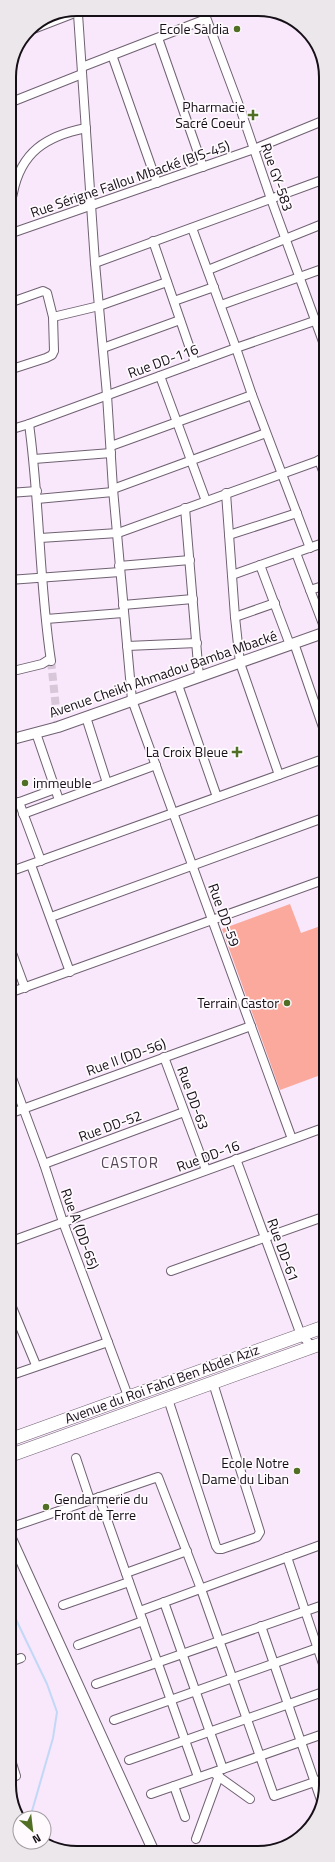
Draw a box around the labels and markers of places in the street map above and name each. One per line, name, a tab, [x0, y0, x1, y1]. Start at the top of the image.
place label: Ecole Saldia	[159, 18, 229, 39]
marker: Ecole Saldia	[232, 24, 242, 34]
place label: Pharmacie Sacré Coeur	[175, 96, 245, 133]
marker: Pharmacie Sacré Coeur	[248, 110, 258, 120]
place label: La Croix Bleue	[146, 741, 228, 762]
marker: La Croix Bleue	[231, 746, 243, 758]
place label: immeuble	[33, 772, 92, 793]
marker: immeuble	[20, 778, 30, 788]
place label: Terrain Castor	[197, 992, 279, 1013]
marker: Terrain Castor	[282, 998, 292, 1008]
place label: Ecole Notre Dame du Liban	[202, 1452, 289, 1489]
marker: Ecole Notre Dame du Liban	[292, 1466, 302, 1476]
place label: Gendarmerie du Front de Terre	[54, 1488, 148, 1525]
marker: Gendarmerie du Front de Terre	[41, 1502, 51, 1512]

